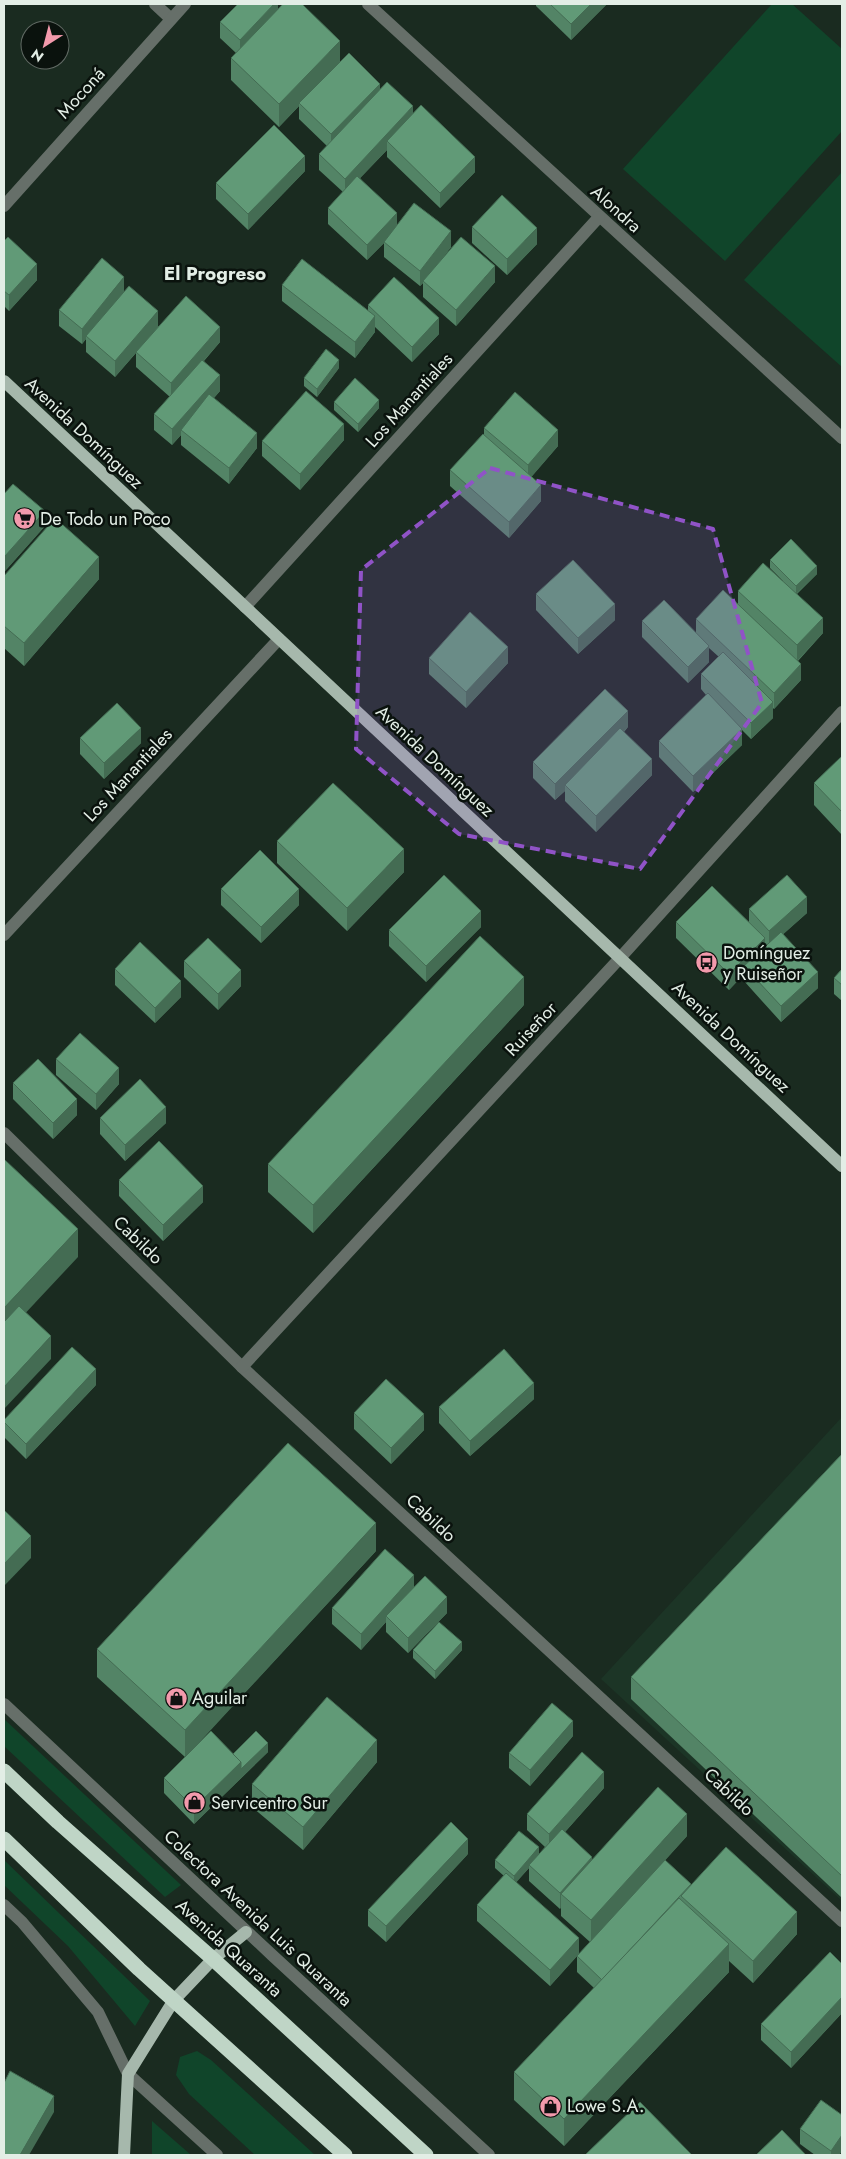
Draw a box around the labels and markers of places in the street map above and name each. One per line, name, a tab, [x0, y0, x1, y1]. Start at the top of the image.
place label: De Todo un Poco	[40, 506, 171, 532]
supermarket icon: De Todo un Poco	[12, 507, 36, 531]
place label: Domínguez y Ruiseñor	[723, 940, 811, 987]
bus stop icon: Domínguez y Ruiseñor	[695, 951, 719, 975]
place label: Aguilar	[192, 1685, 248, 1711]
shop icon: Aguilar	[164, 1686, 188, 1710]
place label: Servicentro Sur	[211, 1790, 329, 1816]
shop icon: Servicentro Sur	[183, 1791, 207, 1815]
place label: Lowe S.A.	[567, 2093, 644, 2119]
shop icon: Lowe S.A.	[539, 2094, 563, 2118]

